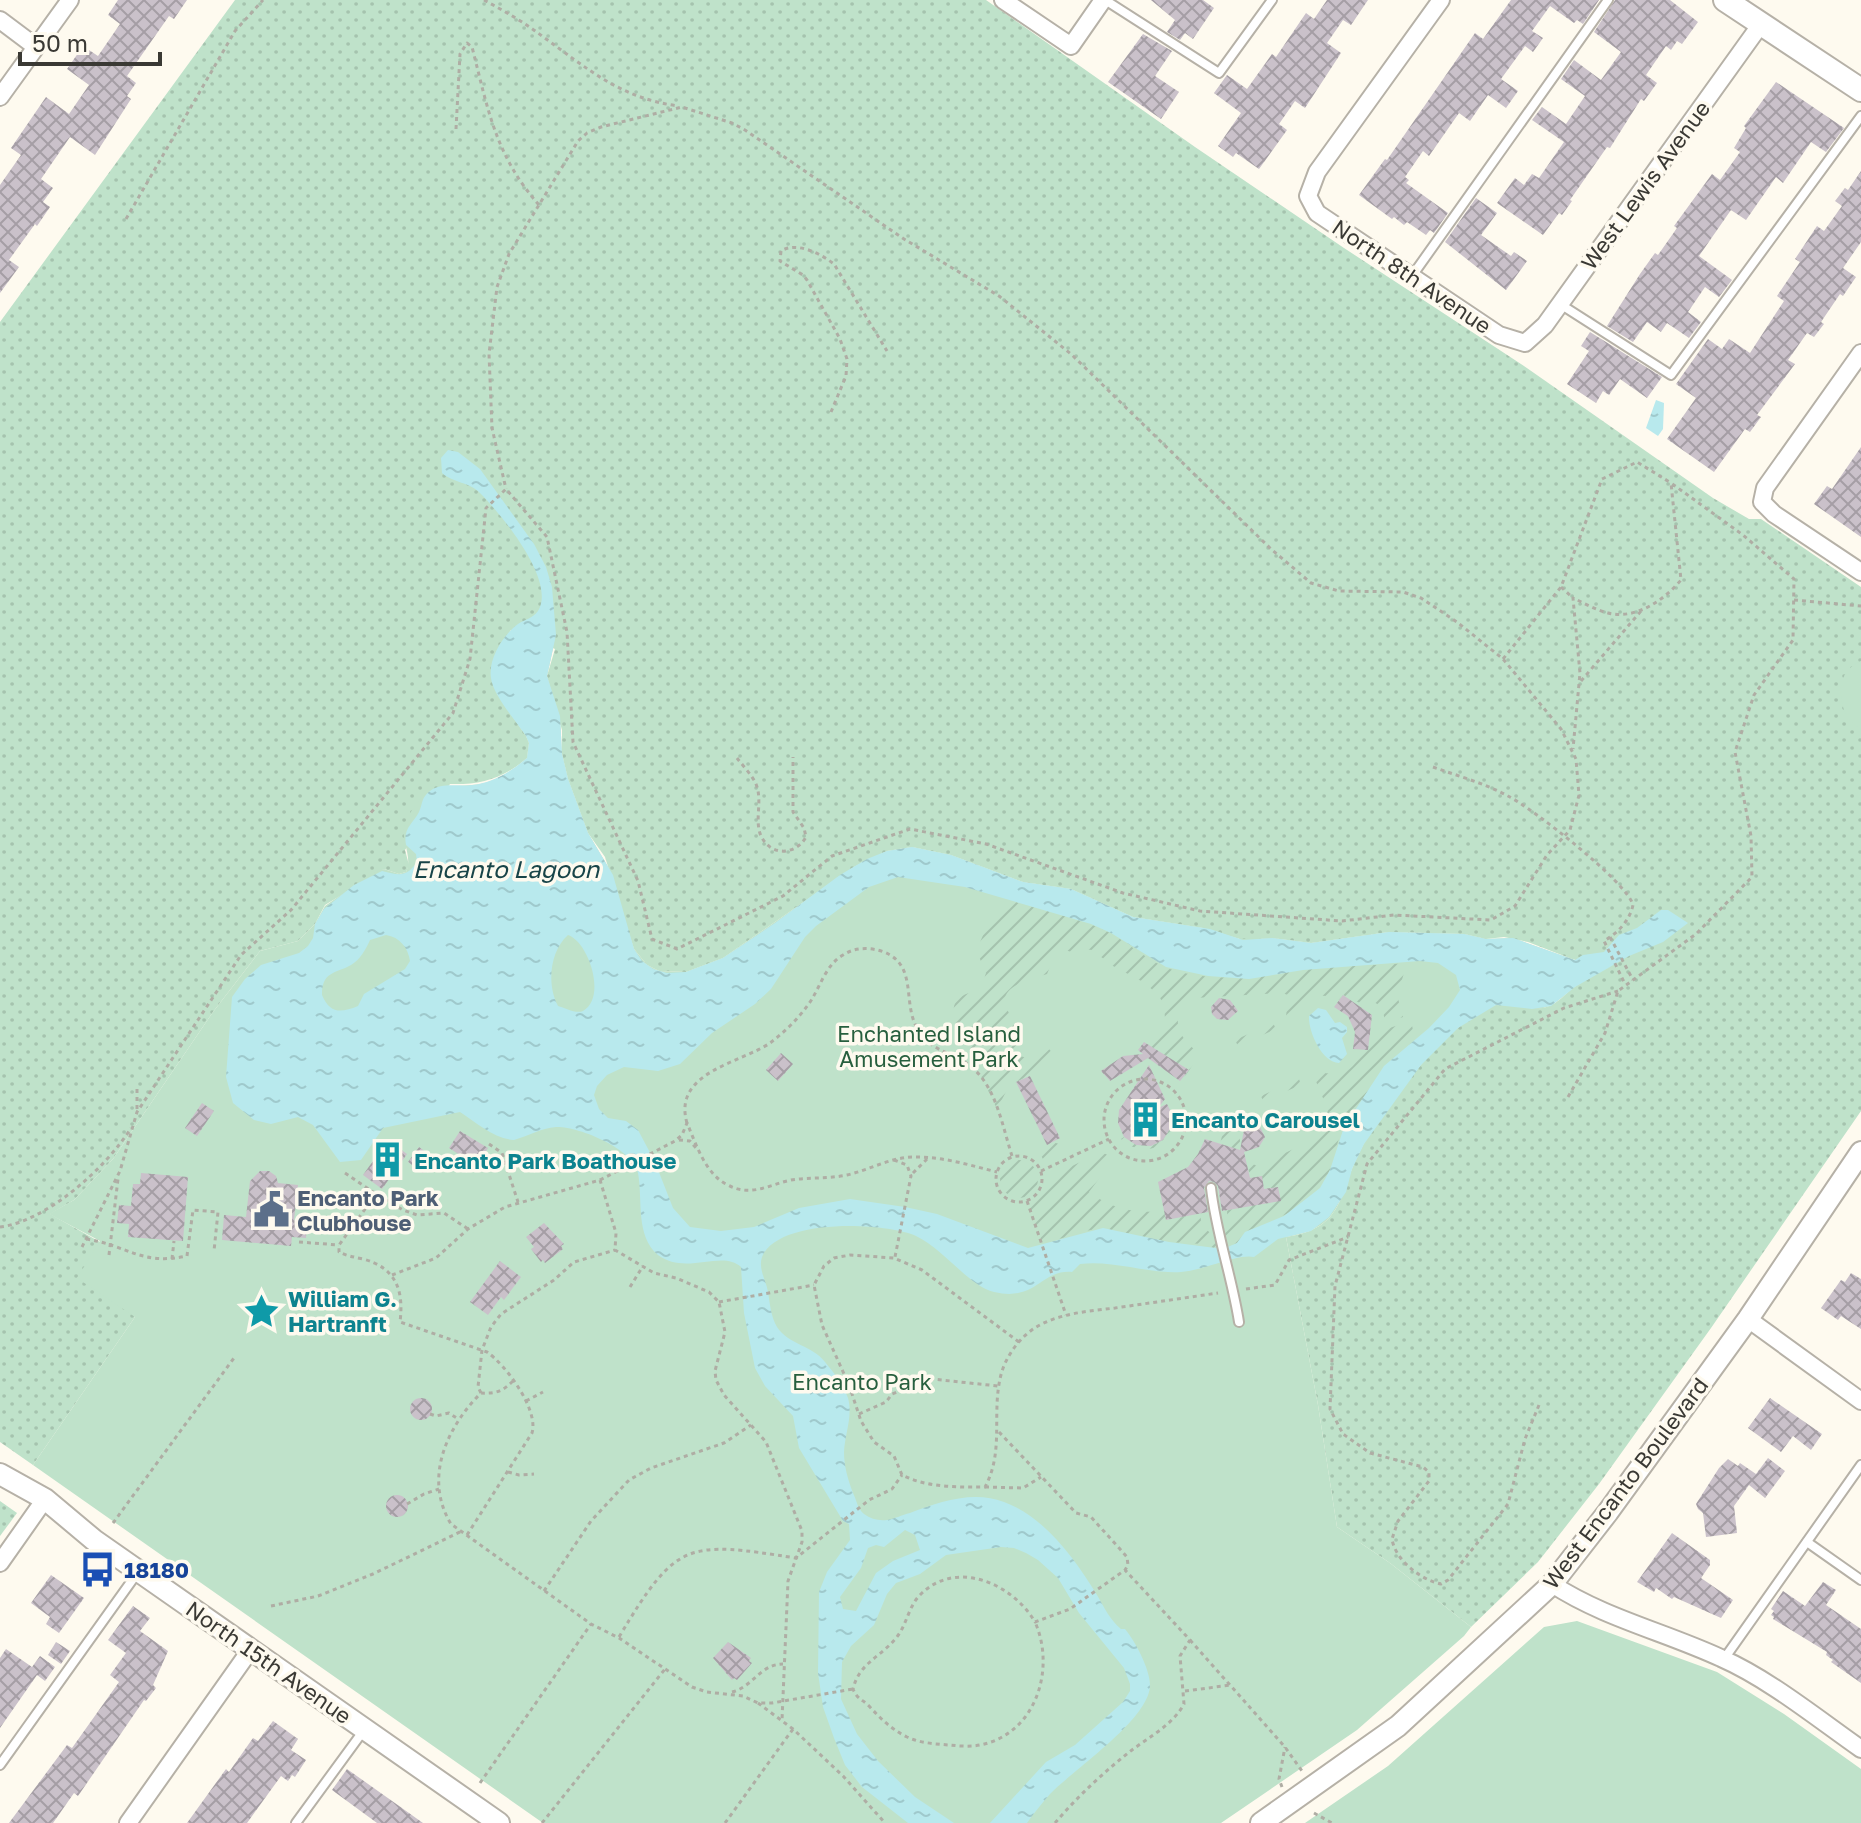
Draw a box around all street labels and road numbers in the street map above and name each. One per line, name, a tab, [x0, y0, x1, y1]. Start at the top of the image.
street label: West Lewis Avenue	[1575, 95, 1715, 275]
street label: North 8th Avenue	[1327, 213, 1497, 339]
street label: West Encanto Boulevard	[1537, 1372, 1713, 1594]
street label: North 15th Avenue	[181, 1595, 357, 1729]

